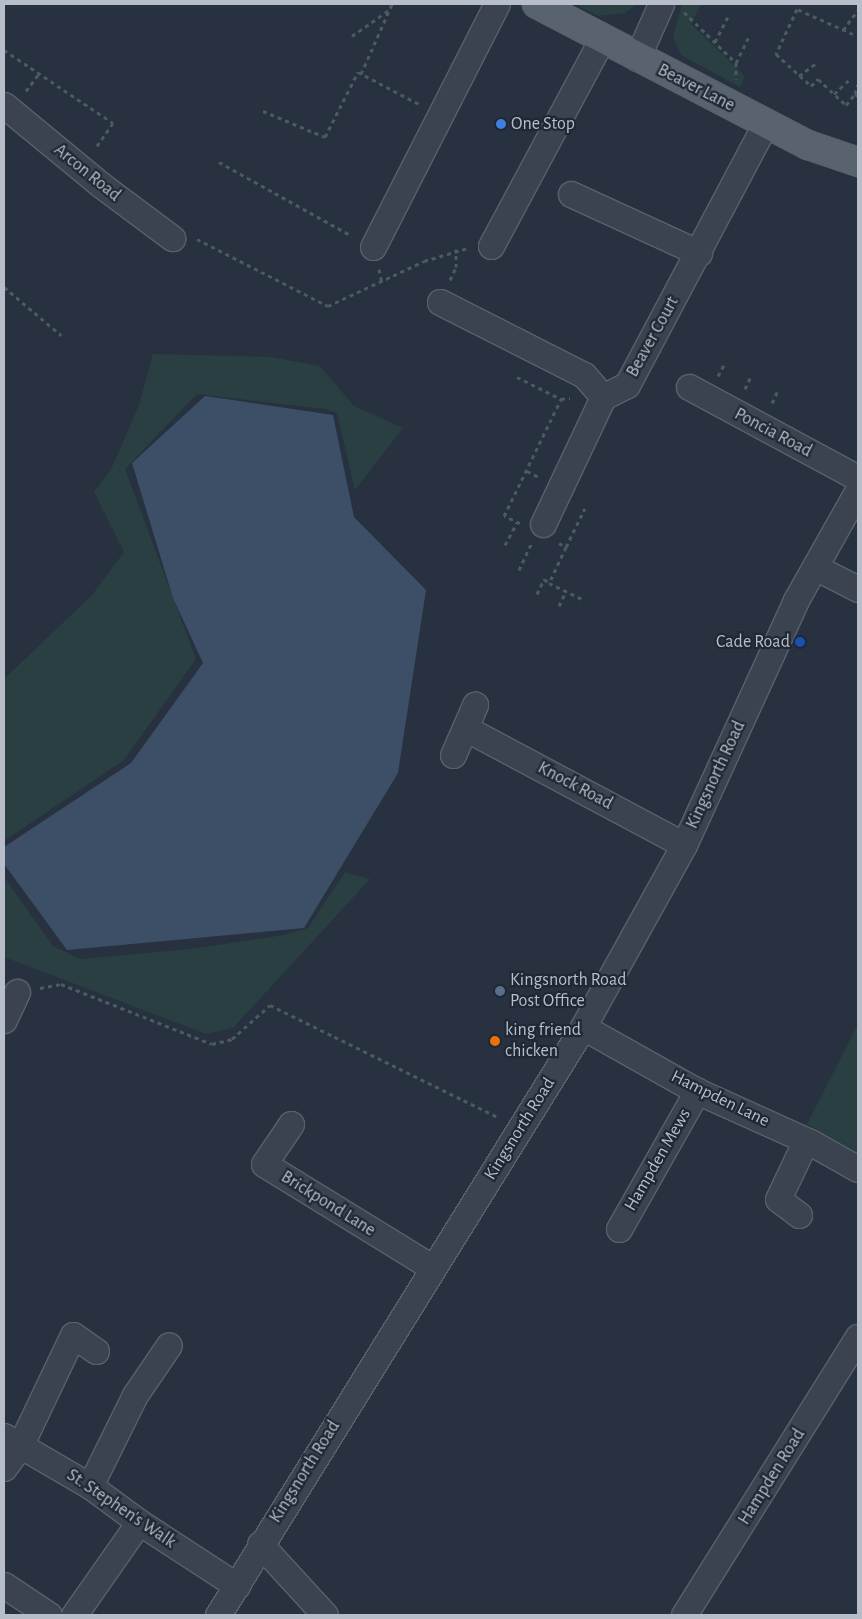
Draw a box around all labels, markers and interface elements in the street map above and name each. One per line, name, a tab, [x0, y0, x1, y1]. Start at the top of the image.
street label: Beaver Lane	[654, 59, 738, 117]
place label: One Stop	[511, 113, 575, 135]
marker: One Stop	[495, 118, 507, 130]
street label: Arcon Road	[49, 140, 125, 206]
street label: Beaver Court	[622, 293, 684, 381]
street label: Poncia Road	[730, 404, 816, 462]
place label: Cade Road	[716, 631, 790, 653]
marker: Cade Road	[794, 636, 806, 648]
street label: Kingsnorth Road	[682, 718, 750, 832]
street label: Knock Road	[534, 757, 616, 815]
place label: Kingsnorth Road Post Office	[510, 970, 627, 1012]
marker: Kingsnorth Road Post Office	[494, 985, 506, 997]
place label: king friend chicken	[505, 1020, 581, 1062]
marker: king friend chicken	[489, 1035, 501, 1047]
street label: Hampden Lane	[667, 1066, 773, 1132]
street label: Kingsnorth Road	[480, 1074, 560, 1184]
street label: Hampden Mews	[620, 1105, 696, 1215]
street label: Brickpond Lane	[277, 1166, 379, 1242]
street label: Kingsnorth Road	[265, 1417, 345, 1527]
street label: Hampden Road	[734, 1425, 810, 1529]
street label: St. Stephen's Walk	[62, 1465, 180, 1553]

